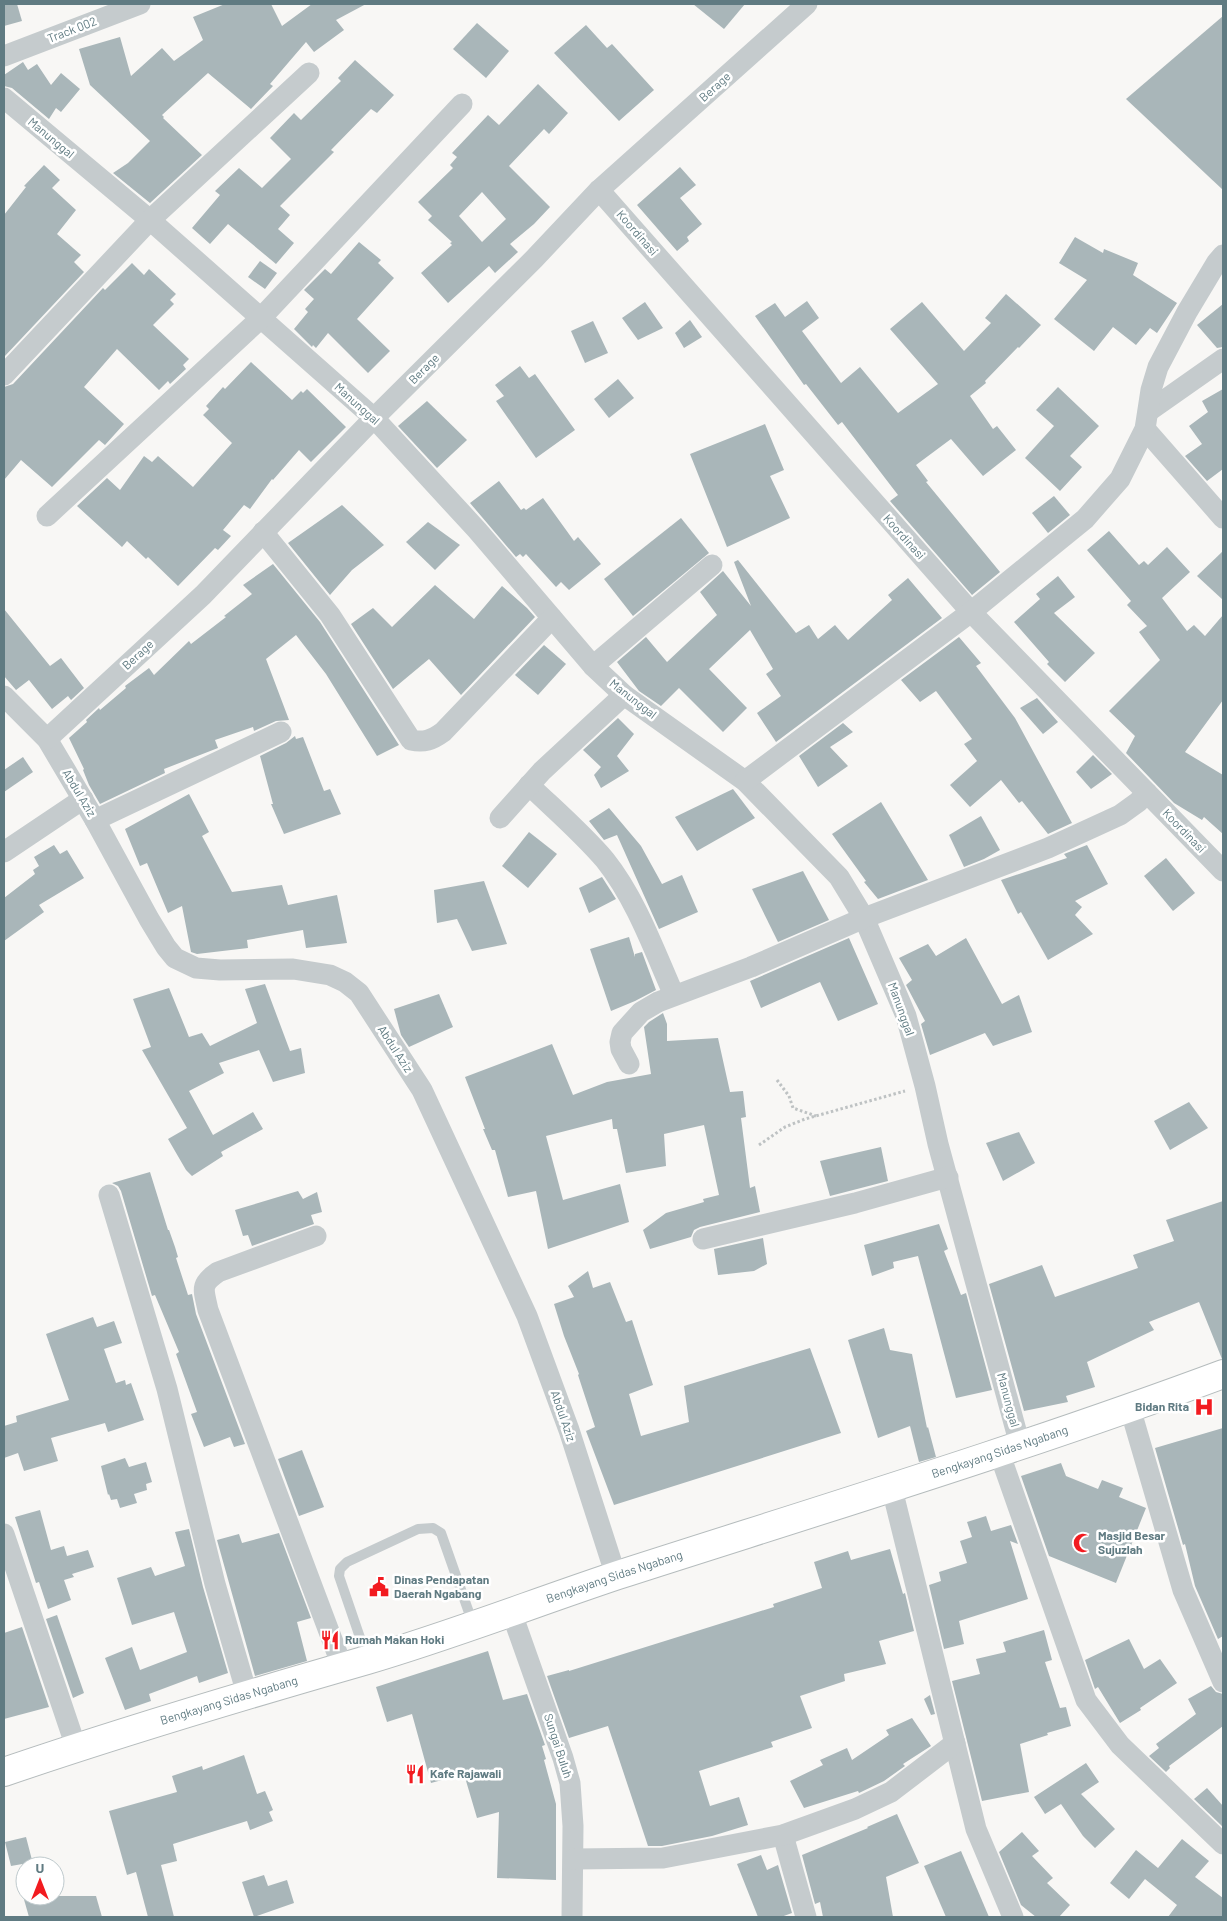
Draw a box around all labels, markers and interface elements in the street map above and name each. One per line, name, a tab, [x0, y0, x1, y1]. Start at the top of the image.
street label: Track 002	[45, 13, 98, 45]
street label: Berage	[696, 69, 733, 104]
street label: Manunggal	[26, 114, 78, 161]
street label: Koordinasi	[614, 207, 661, 258]
street label: Berage	[405, 350, 441, 386]
street label: Manunggal	[332, 379, 383, 427]
street label: Koordinasi	[881, 511, 929, 562]
street label: Berage	[119, 636, 156, 672]
street label: Manunggal	[607, 676, 660, 721]
street label: Abdul Aziz	[60, 766, 99, 819]
street label: Koordinasi	[1160, 805, 1209, 855]
street label: Manunggal	[886, 980, 918, 1037]
street label: Abdul Aziz	[376, 1022, 416, 1074]
street label: Manunggal	[995, 1371, 1023, 1429]
street label: Abdul Aziz	[549, 1388, 579, 1443]
hospital icon: Bidan Rita	[1193, 1396, 1215, 1418]
place label: Bidan Rita	[1135, 1399, 1189, 1413]
street label: Bengkayang Sidas Ngabang	[929, 1422, 1069, 1480]
place label: Masjid Besar Sujuzlah	[1098, 1528, 1166, 1556]
mosque icon: Masjid Besar Sujuzlah	[1072, 1532, 1094, 1554]
street label: Bengkayang Sidas Ngabang	[544, 1547, 684, 1605]
place label: Dinas Pendapatan Daerah Ngabang	[394, 1572, 489, 1600]
public building icon: Dinas Pendapatan Daerah Ngabang	[368, 1576, 390, 1598]
restaurant icon: Rumah Makan Hoki	[319, 1629, 341, 1651]
place label: Rumah Makan Hoki	[345, 1632, 444, 1646]
street label: Bengkayang Sidas Ngabang	[158, 1672, 299, 1727]
street label: Sungai Buluh	[542, 1711, 576, 1780]
restaurant icon: Kafe Rajawali	[404, 1763, 426, 1785]
place label: Kafe Rajawali	[430, 1766, 501, 1780]
north arrow	[15, 1856, 65, 1906]
text: U	[36, 1859, 45, 1876]

